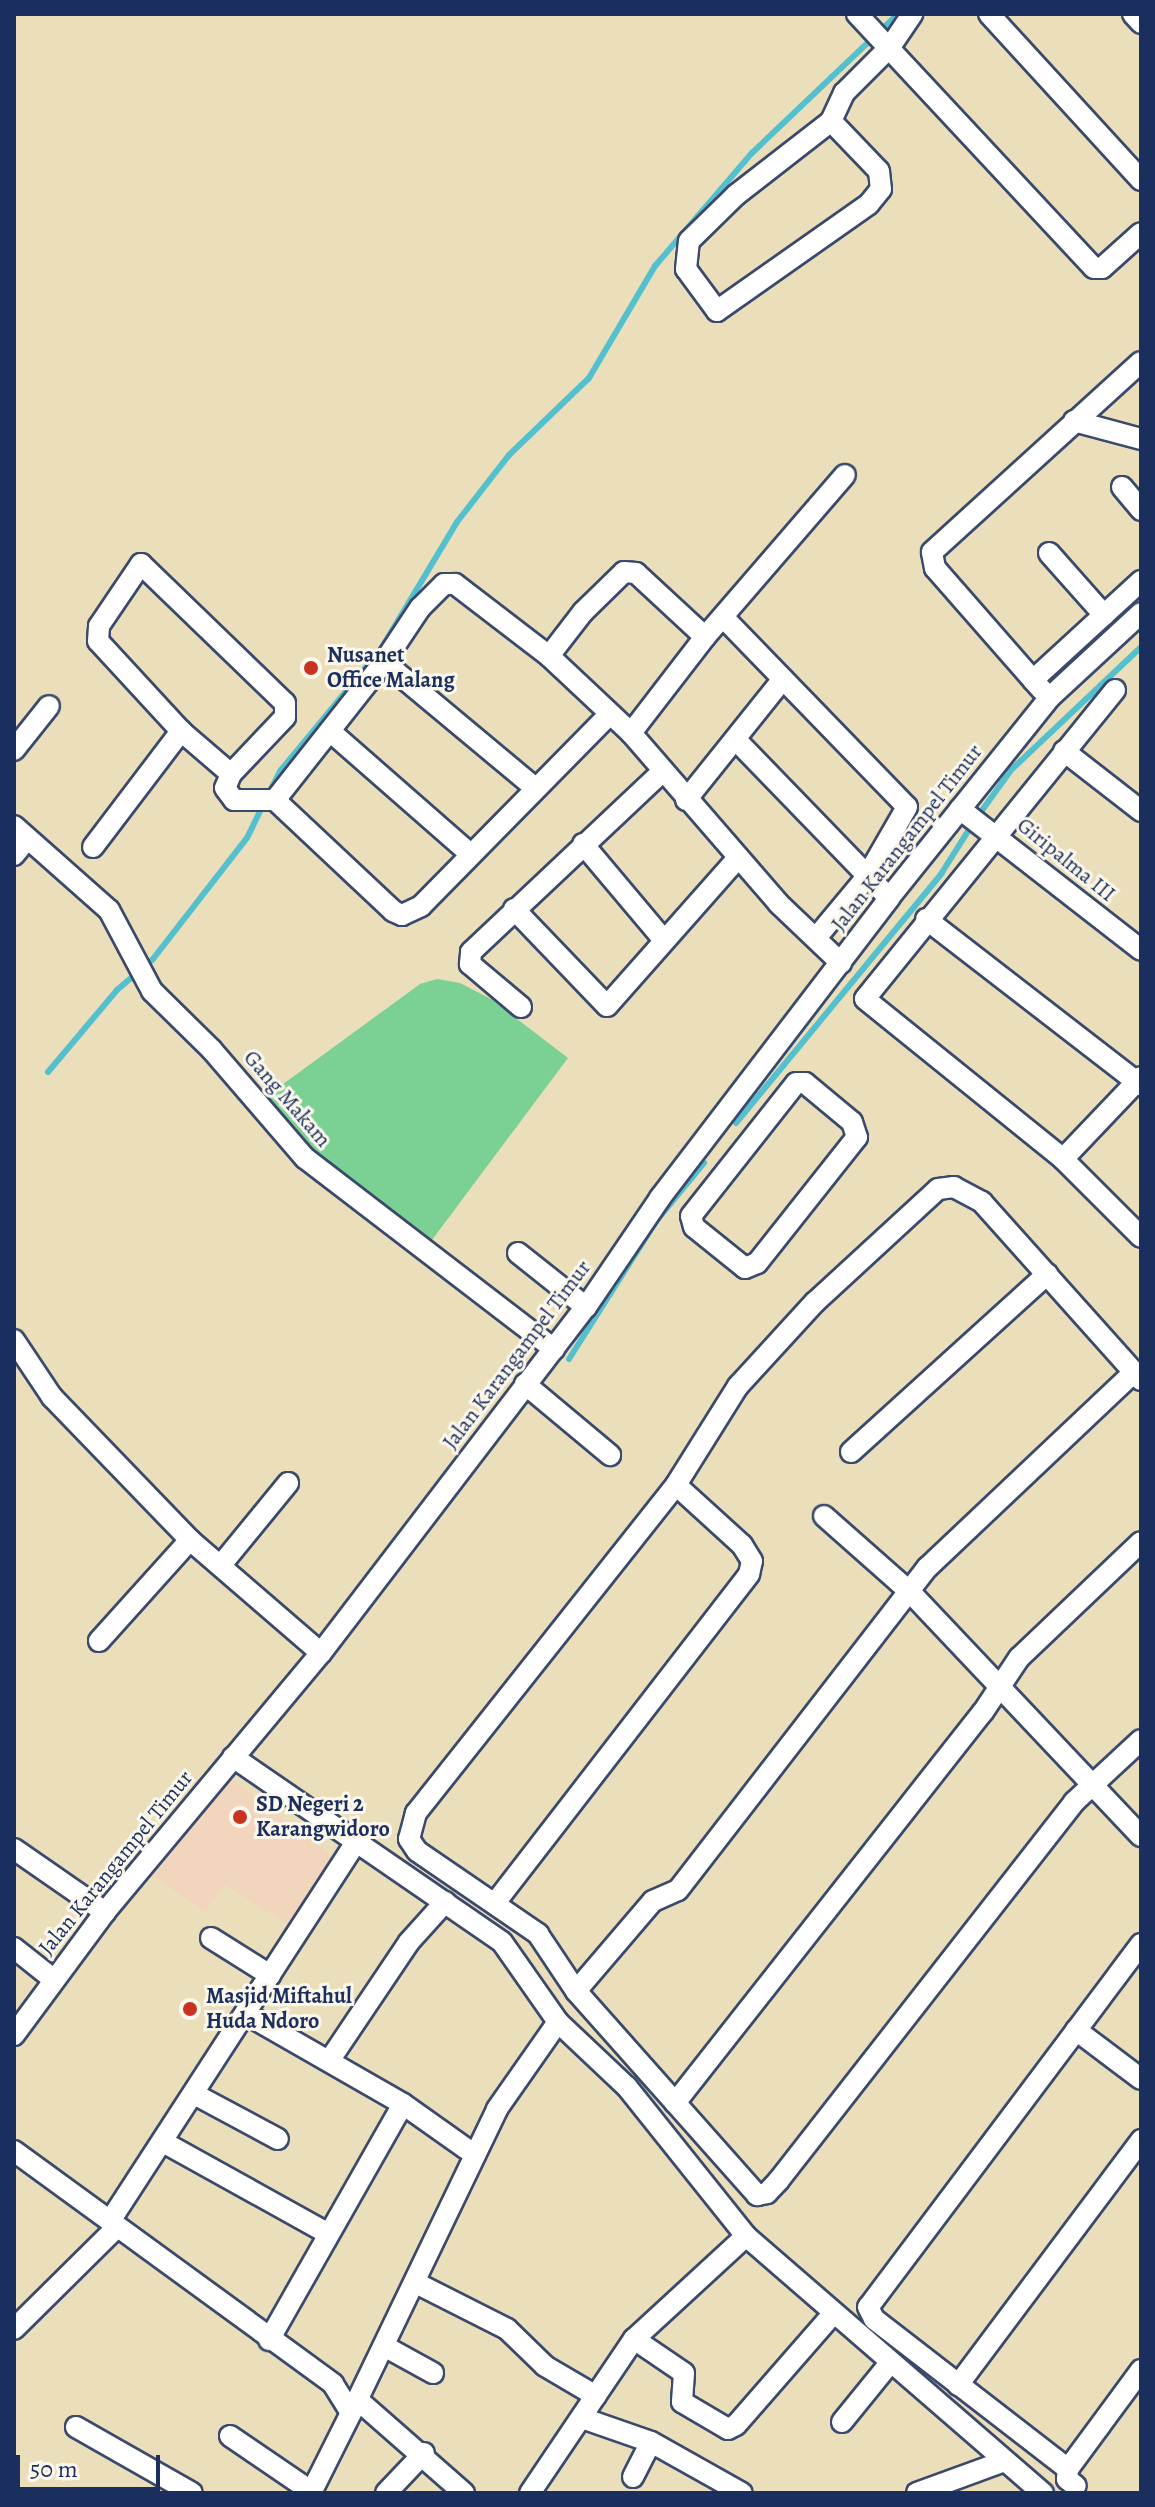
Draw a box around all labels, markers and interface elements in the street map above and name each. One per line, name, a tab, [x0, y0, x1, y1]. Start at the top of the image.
place label: Nusanet Office Malang	[327, 642, 455, 694]
marker: Nusanet Office Malang	[302, 659, 320, 677]
street label: Jalan Karangampel Timur	[826, 739, 988, 937]
street label: Giripalma III	[1011, 812, 1121, 908]
street label: Gang Makam	[238, 1045, 336, 1153]
street label: Jalan Karangampel Timur	[437, 1255, 597, 1455]
street label: Jalan Karangampel Timur	[33, 1765, 199, 1961]
place label: SD Negeri 2 Karangwidoro	[256, 1791, 390, 1842]
marker: SD Negeri 2 Karangwidoro	[231, 1808, 249, 1826]
place label: Masjid Miftahul Huda Ndoro	[206, 1983, 352, 2034]
marker: Masjid Miftahul Huda Ndoro	[181, 2000, 199, 2018]
scale bar	[20, 2439, 164, 2489]
text: 50 m	[30, 2453, 78, 2485]

